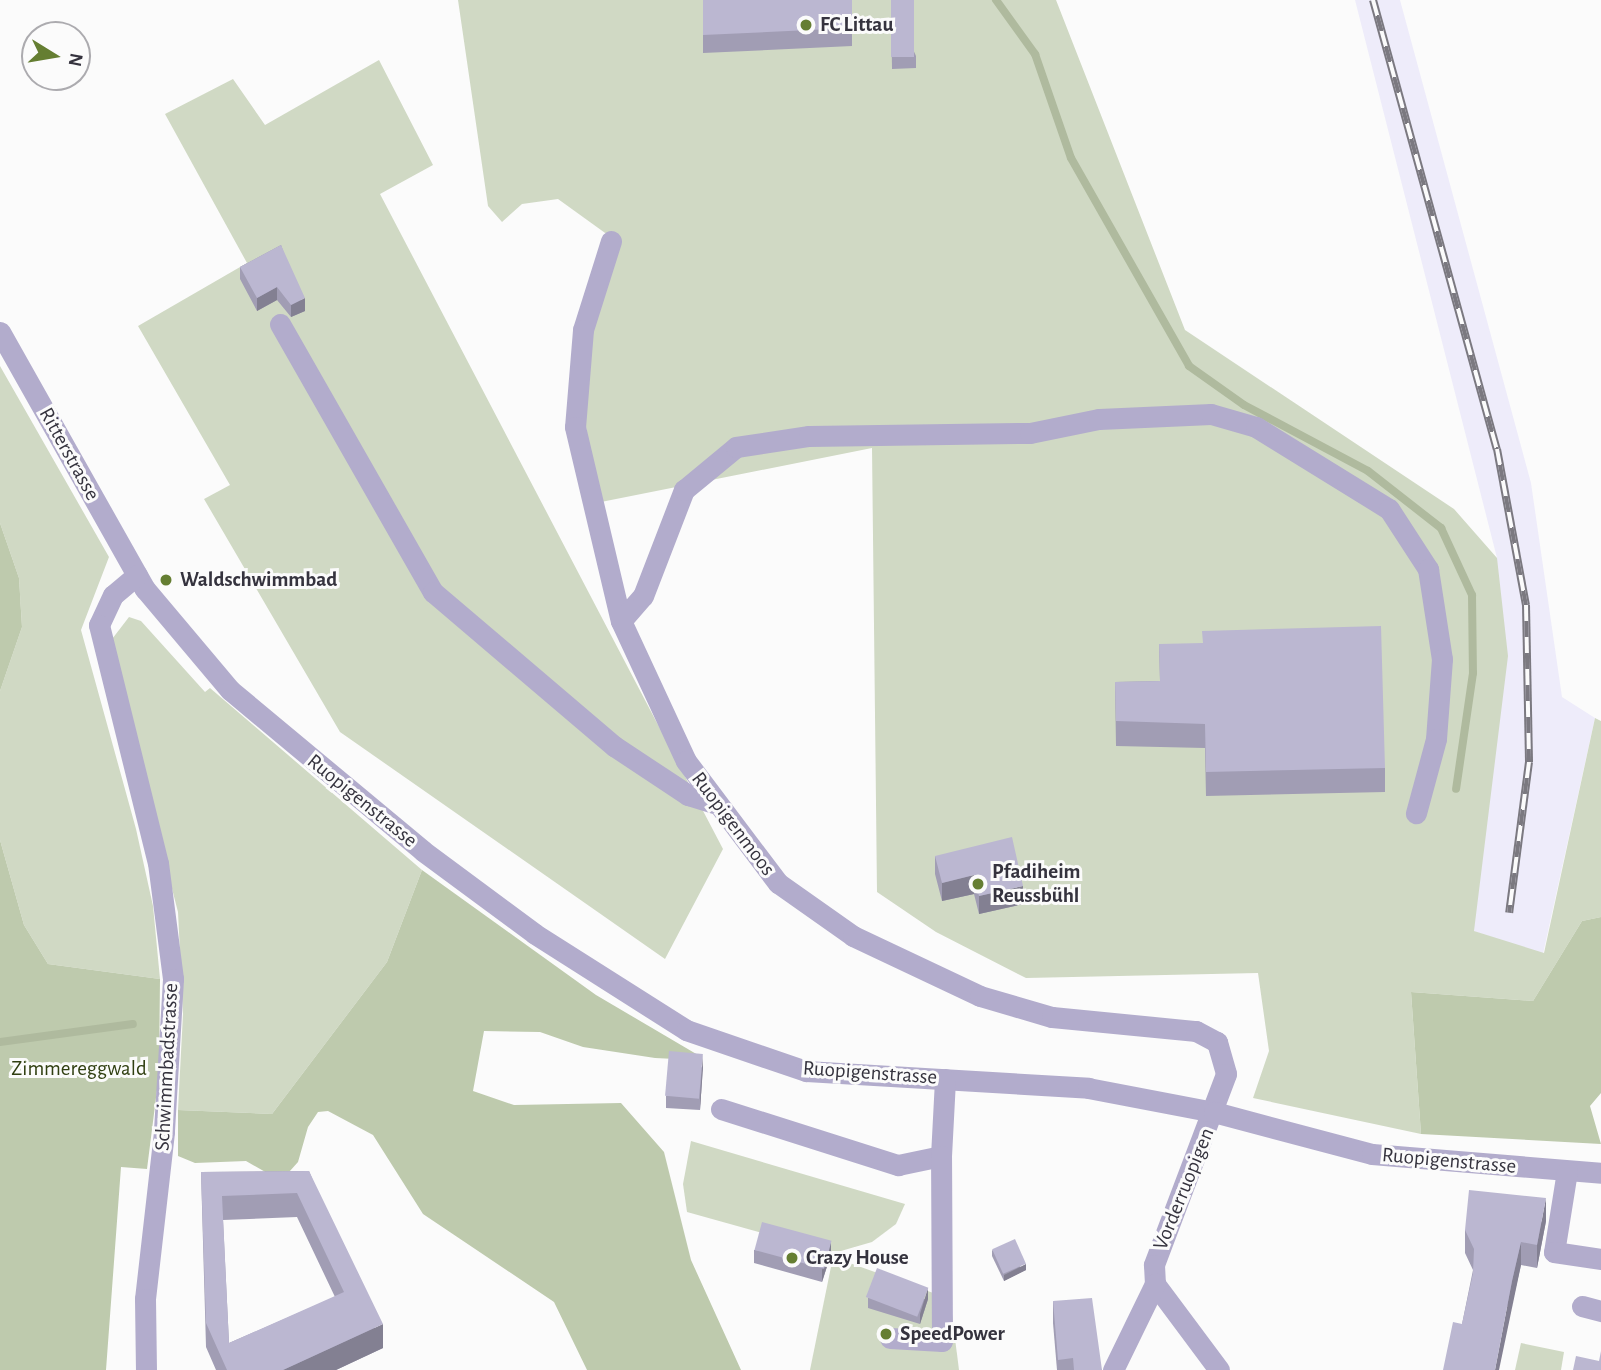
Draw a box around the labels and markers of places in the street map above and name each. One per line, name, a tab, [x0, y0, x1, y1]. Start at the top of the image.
place label: FC Littau	[820, 12, 893, 38]
marker: FC Littau	[798, 17, 814, 33]
place label: Waldschwimmbad	[180, 567, 337, 593]
marker: Waldschwimmbad	[158, 572, 174, 588]
place label: Pfadiheim Reussbühl	[992, 859, 1081, 909]
marker: Pfadiheim Reussbühl	[970, 876, 986, 892]
place label: Crazy House	[806, 1245, 909, 1271]
marker: Crazy House	[784, 1250, 800, 1266]
place label: SpeedPower	[900, 1321, 1005, 1347]
marker: SpeedPower	[878, 1326, 894, 1342]

